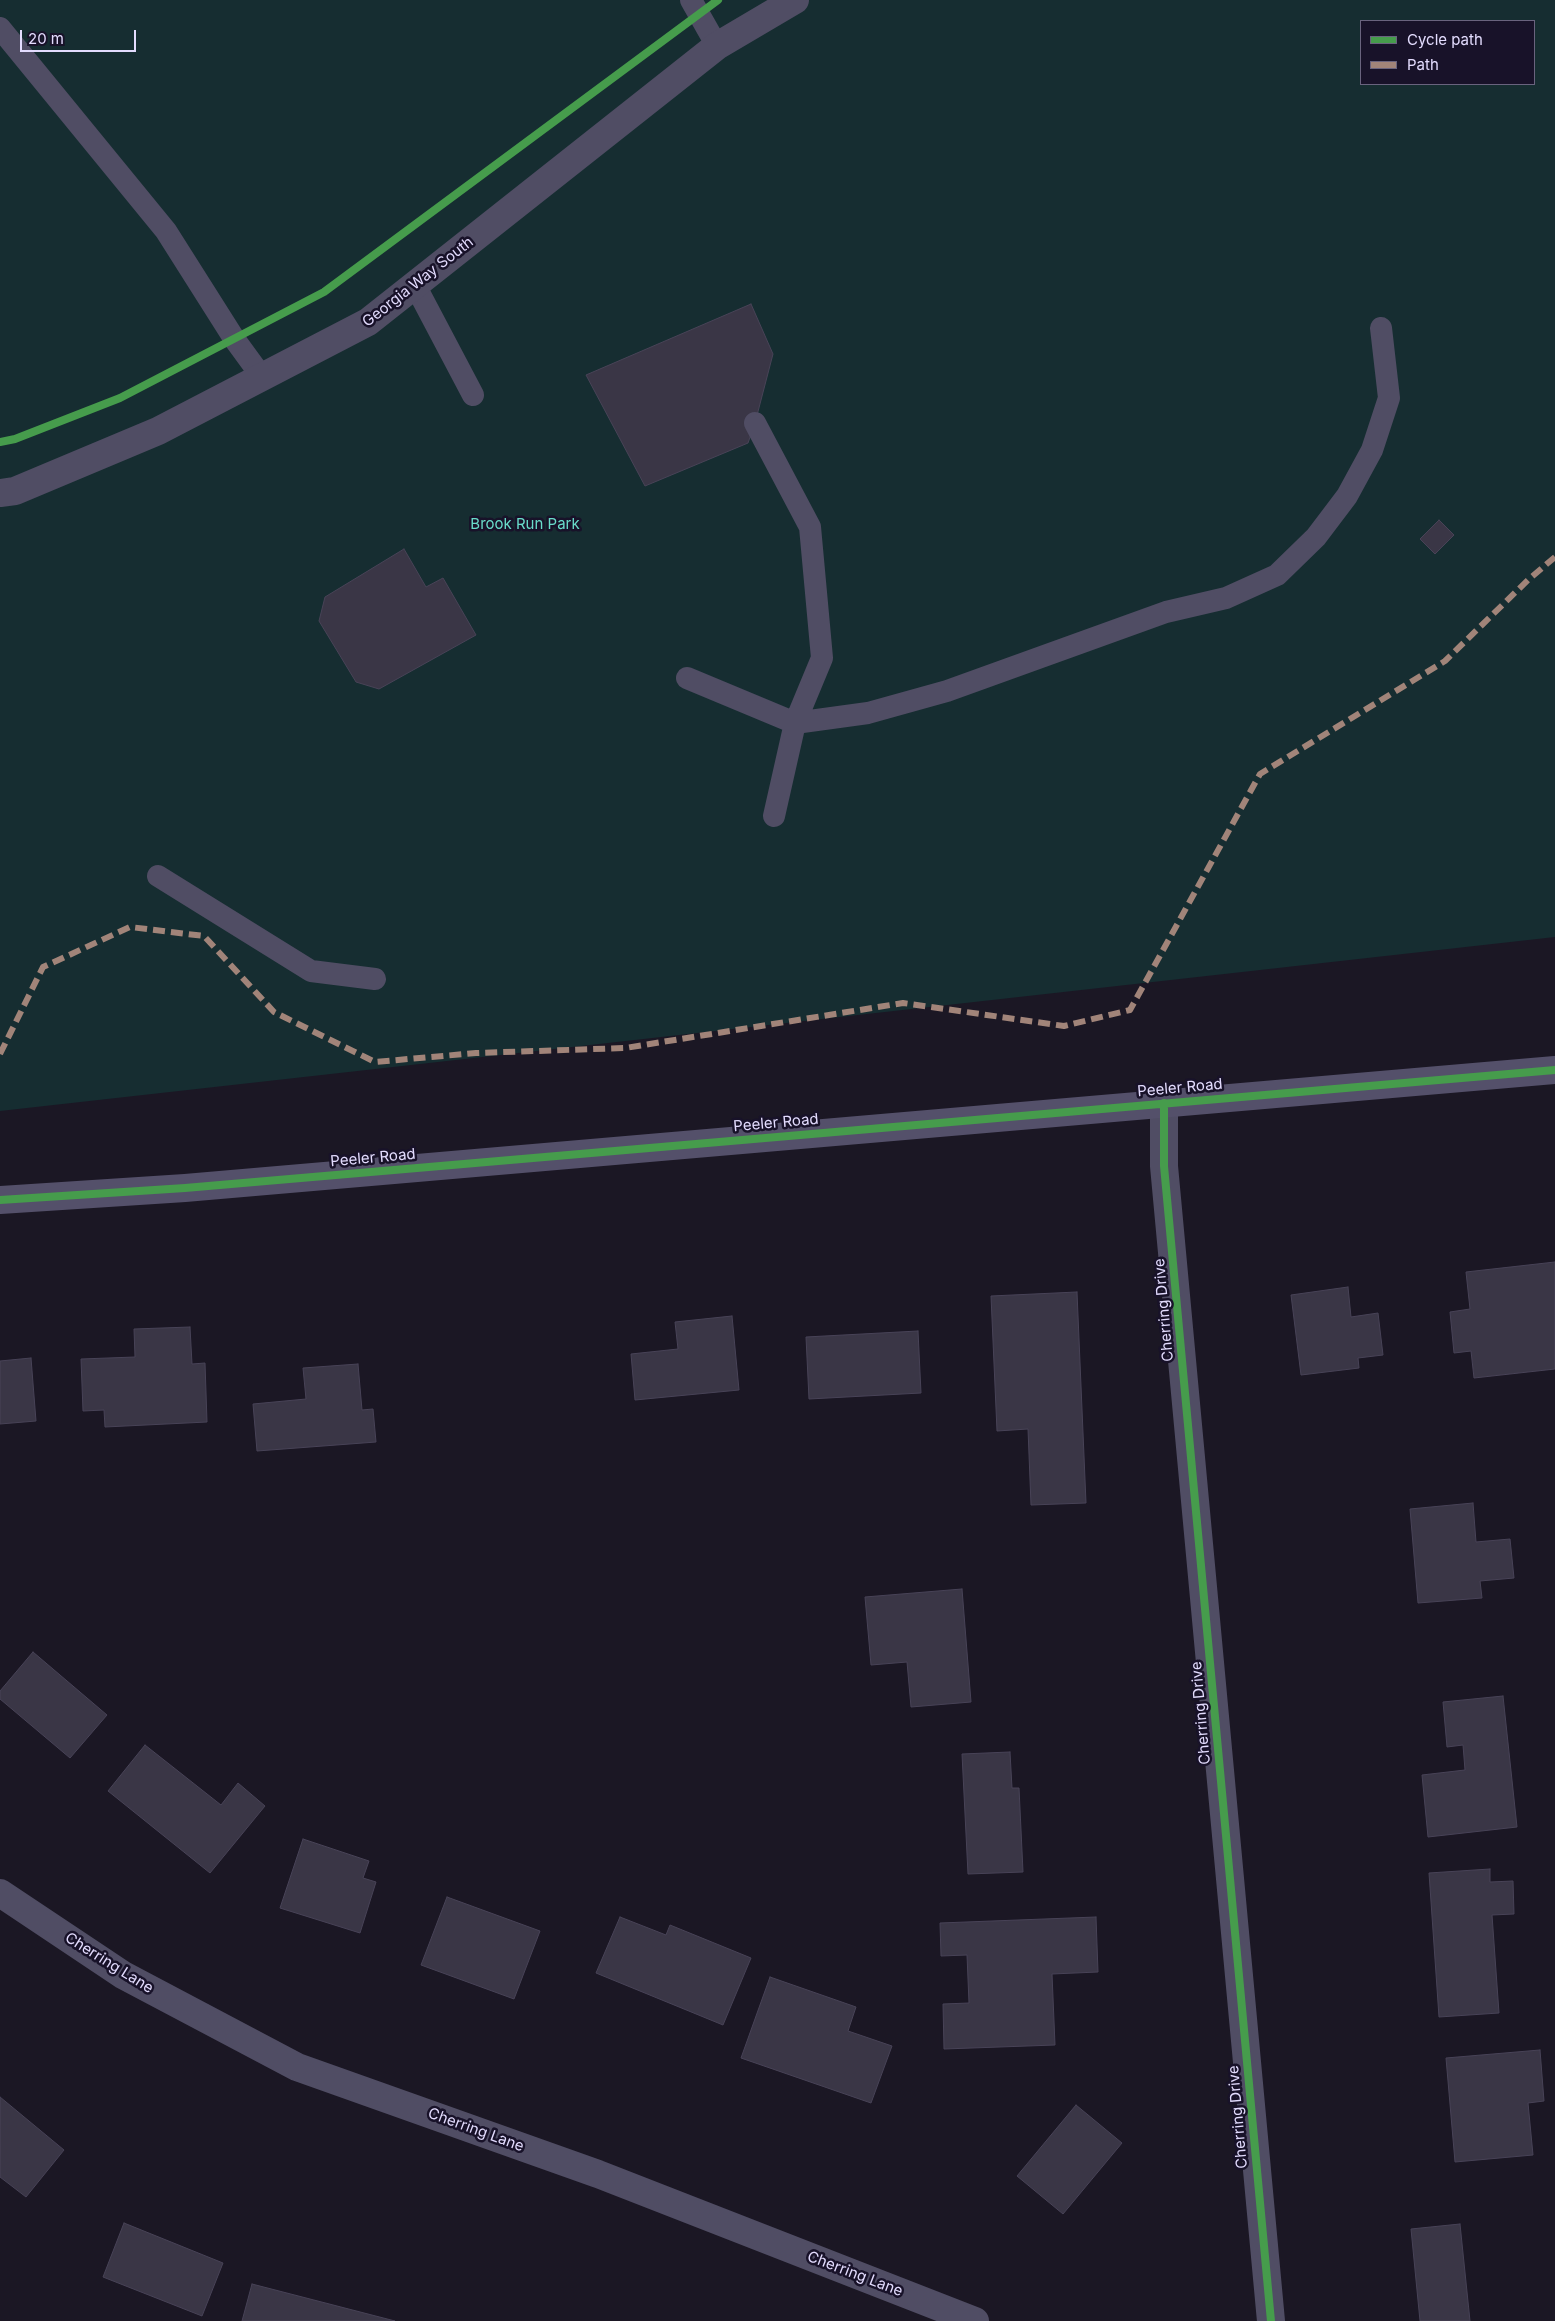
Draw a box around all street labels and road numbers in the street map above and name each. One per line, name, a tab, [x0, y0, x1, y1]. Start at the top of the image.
street label: Georgia Way South	[359, 233, 477, 331]
street label: Peeler Road	[1137, 1075, 1223, 1101]
street label: Peeler Road	[733, 1110, 819, 1136]
street label: Peeler Road	[330, 1145, 416, 1171]
street label: Cherring Drive	[1151, 1258, 1177, 1362]
street label: Cherring Drive	[1188, 1661, 1214, 1765]
street label: Cherring Lane	[62, 1929, 156, 1997]
street label: Cherring Drive	[1225, 2065, 1251, 2169]
street label: Cherring Lane	[426, 2104, 526, 2156]
street label: Cherring Lane	[805, 2248, 905, 2300]

